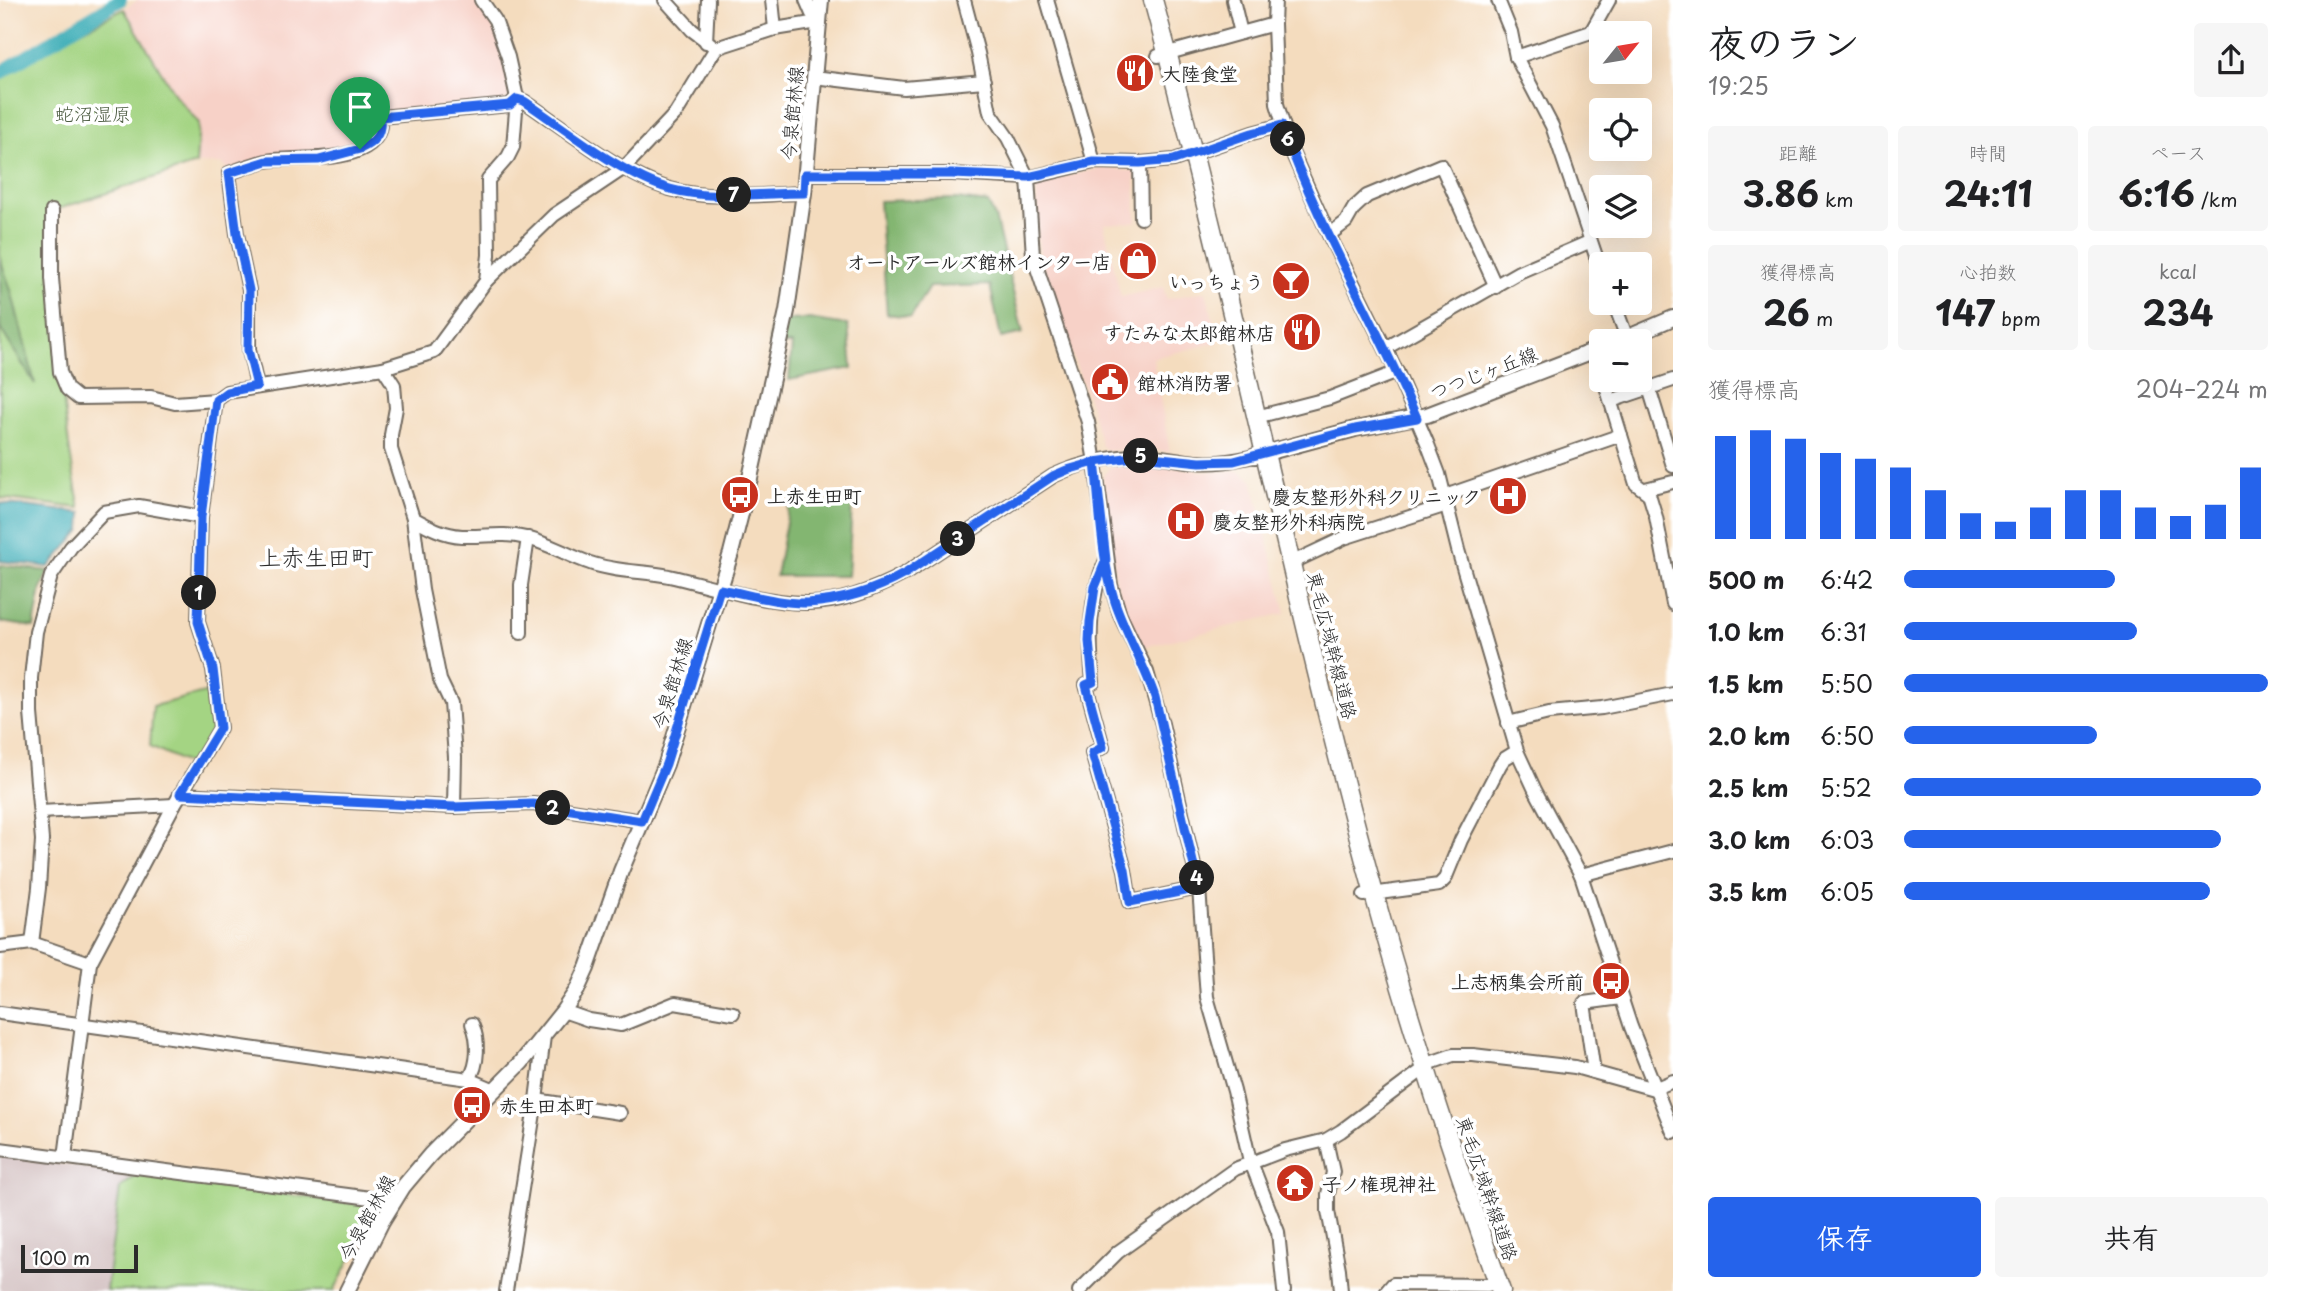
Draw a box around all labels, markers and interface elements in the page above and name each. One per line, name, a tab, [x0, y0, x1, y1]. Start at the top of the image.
text: 夜のラン	[1708, 13, 1860, 70]
north arrow	[1589, 21, 1652, 84]
map controls	[1589, 21, 1652, 392]
button: share	[2194, 23, 2268, 97]
restaurant icon: 大陸食堂	[1114, 52, 1156, 94]
place label: 大陸食堂	[1162, 59, 1238, 87]
street label: 今泉館林線	[773, 64, 809, 162]
text: 19:25	[1708, 68, 1769, 103]
pin	[330, 77, 390, 149]
icon: arrive	[341, 88, 379, 126]
button: locate	[1589, 98, 1652, 161]
park label: 蛇沼湿原	[55, 99, 131, 127]
pin: 6	[1270, 122, 1306, 156]
text: 6	[1281, 124, 1294, 152]
text: 距離	[1779, 138, 1817, 166]
text: 時間	[1969, 138, 2007, 166]
text: ペース	[2150, 138, 2206, 166]
text: 3.86	[1742, 166, 1819, 219]
text: 24:11	[1943, 166, 2033, 219]
text: 6:16	[2119, 166, 2195, 219]
button: layers	[1589, 175, 1652, 238]
pin: 7	[716, 178, 752, 212]
text: 7	[728, 180, 739, 208]
text: km	[1819, 185, 1854, 213]
text: /km	[2195, 185, 2237, 213]
shop icon: オートアールズ館林インター店	[1117, 240, 1159, 282]
place label: オートアールズ館林インター店	[847, 247, 1111, 275]
button: +	[1589, 252, 1652, 315]
text: 獲得標高	[1760, 257, 1836, 285]
text: 心拍数	[1959, 257, 2017, 285]
text: kcal	[2159, 257, 2197, 285]
bar icon: いっちょう	[1270, 260, 1312, 302]
place label: いっちょう	[1169, 267, 1264, 295]
text: 26	[1763, 285, 1810, 338]
text: 147	[1935, 285, 1995, 338]
text: 234	[2142, 285, 2214, 338]
text: m	[1810, 304, 1833, 332]
text: bpm	[1995, 304, 2041, 332]
restaurant icon: すたみな太郎館林店	[1281, 311, 1323, 353]
place label: すたみな太郎館林店	[1104, 318, 1275, 346]
button: −	[1589, 329, 1652, 392]
street label: つつじヶ丘線	[1425, 339, 1541, 405]
public building icon: 館林消防署	[1089, 361, 1131, 403]
place label: 館林消防署	[1137, 368, 1232, 396]
text: 獲得標高	[1708, 371, 1800, 406]
text: 204–224 m	[2136, 371, 2268, 406]
pin: 5	[1124, 438, 1158, 474]
text: 5	[1134, 441, 1147, 469]
bus stop icon: 上赤生田町	[719, 474, 761, 516]
hospital icon: 慶友整形外科クリニック	[1487, 475, 1529, 517]
place label: 上赤生田町	[767, 481, 862, 509]
place label: 慶友整形外科クリニック	[1272, 482, 1481, 510]
hospital icon: 慶友整形外科病院	[1165, 500, 1207, 542]
place label: 慶友整形外科病院	[1213, 507, 1365, 535]
pin: 3	[940, 522, 976, 556]
text: 3	[951, 524, 964, 552]
district label: 上赤生田町	[259, 539, 374, 574]
text: 500 m	[1708, 562, 1785, 597]
text: 6:42	[1820, 562, 1873, 597]
street label: 東毛広域幹線道路	[1301, 568, 1365, 722]
pin: 1	[182, 576, 216, 610]
text: 1	[194, 578, 203, 606]
text: 1.0 km	[1708, 614, 1785, 649]
text: 6:31	[1820, 614, 1867, 649]
street label: 今泉館林線	[644, 633, 698, 733]
text: 1.5 km	[1708, 666, 1784, 701]
text: 5:50	[1820, 666, 1873, 701]
text: 2.0 km	[1708, 718, 1790, 753]
text: 6:50	[1820, 718, 1874, 753]
text: 2.5 km	[1708, 770, 1788, 805]
text: 5:52	[1820, 770, 1872, 805]
pin: 2	[536, 790, 570, 826]
text: 2	[546, 793, 559, 821]
text: 3.0 km	[1708, 822, 1790, 857]
text: 6:03	[1820, 822, 1874, 857]
pin: 4	[1180, 860, 1214, 896]
text: 4	[1190, 863, 1203, 891]
text: 3.5 km	[1708, 874, 1788, 909]
text: 6:05	[1820, 874, 1874, 909]
bus stop icon: 上志柄集会所前	[1590, 960, 1632, 1002]
place label: 上志柄集会所前	[1451, 967, 1584, 995]
bus stop icon: 赤生田本町	[451, 1084, 493, 1126]
place label: 赤生田本町	[499, 1091, 594, 1119]
street label: 東毛広域幹線道路	[1450, 1112, 1526, 1264]
temple icon: 子ノ権現神社	[1274, 1162, 1316, 1204]
street label: 今泉館林線	[331, 1169, 401, 1265]
place label: 子ノ権現神社	[1322, 1169, 1436, 1197]
button: 保存	[1708, 1197, 1981, 1277]
button: 共有	[1995, 1197, 2268, 1277]
scale bar	[21, 1242, 138, 1274]
text: 100 m	[32, 1243, 90, 1271]

